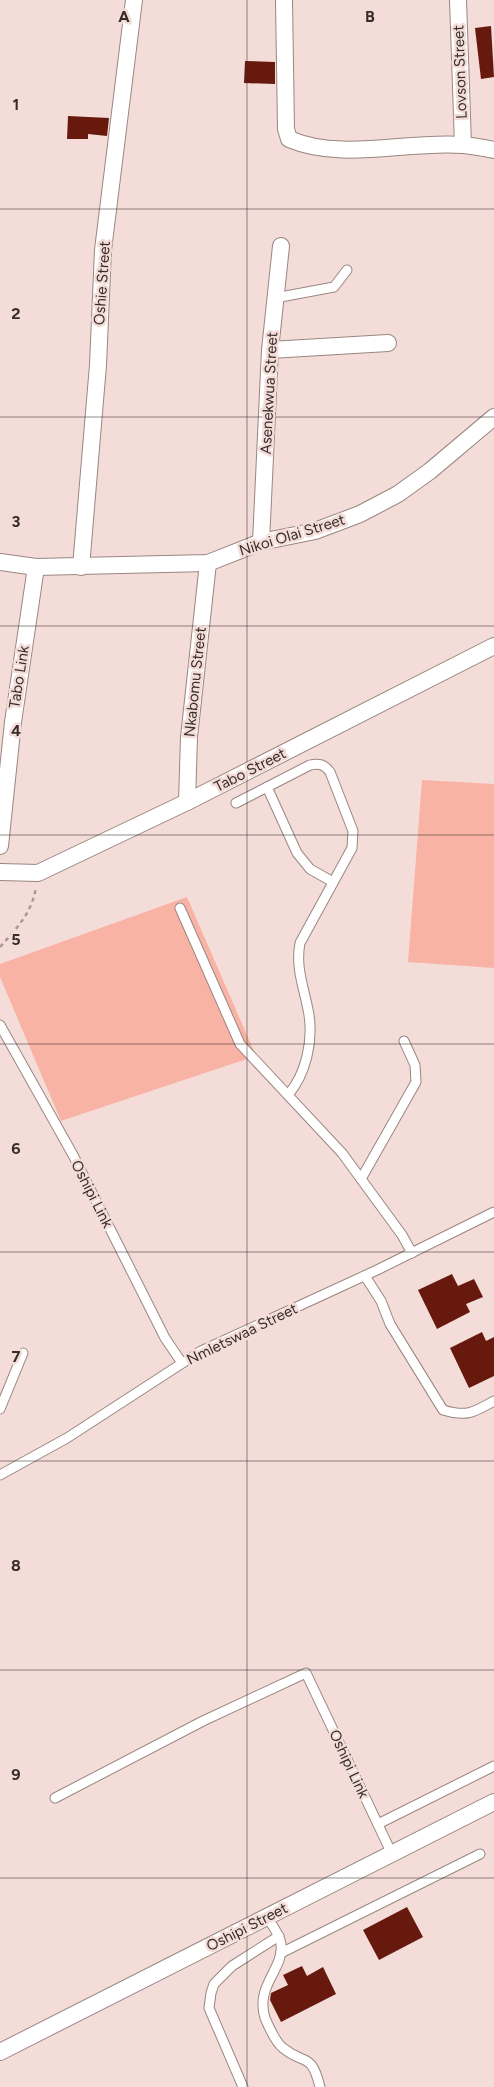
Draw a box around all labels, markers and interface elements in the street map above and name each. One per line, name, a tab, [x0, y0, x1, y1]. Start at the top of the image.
text: A	[118, 7, 130, 26]
text: B	[365, 7, 375, 26]
street label: Lovson Street	[449, 24, 471, 119]
text: 1	[13, 95, 19, 114]
street label: Oshie Street	[90, 240, 114, 326]
text: 2	[11, 304, 21, 323]
street label: Asenekwua Street	[257, 331, 281, 455]
street label: Nikoi Olai Street	[237, 510, 347, 560]
text: 3	[12, 512, 21, 531]
street label: Nkabomu Street	[180, 626, 210, 738]
street label: Tabo Link	[5, 644, 33, 710]
text: 4	[11, 721, 21, 740]
street label: Tabo Street	[211, 744, 289, 796]
text: 5	[11, 930, 21, 949]
text: 6	[11, 1139, 21, 1158]
street label: Oshipi Link	[67, 1157, 117, 1231]
street label: Nmletswaa Street	[184, 1299, 301, 1369]
text: 7	[12, 1347, 21, 1366]
text: 8	[11, 1556, 21, 1575]
street label: Oshipi Link	[325, 1727, 373, 1802]
text: 9	[11, 1765, 21, 1784]
street label: Oshipi Street	[203, 1899, 291, 1955]

